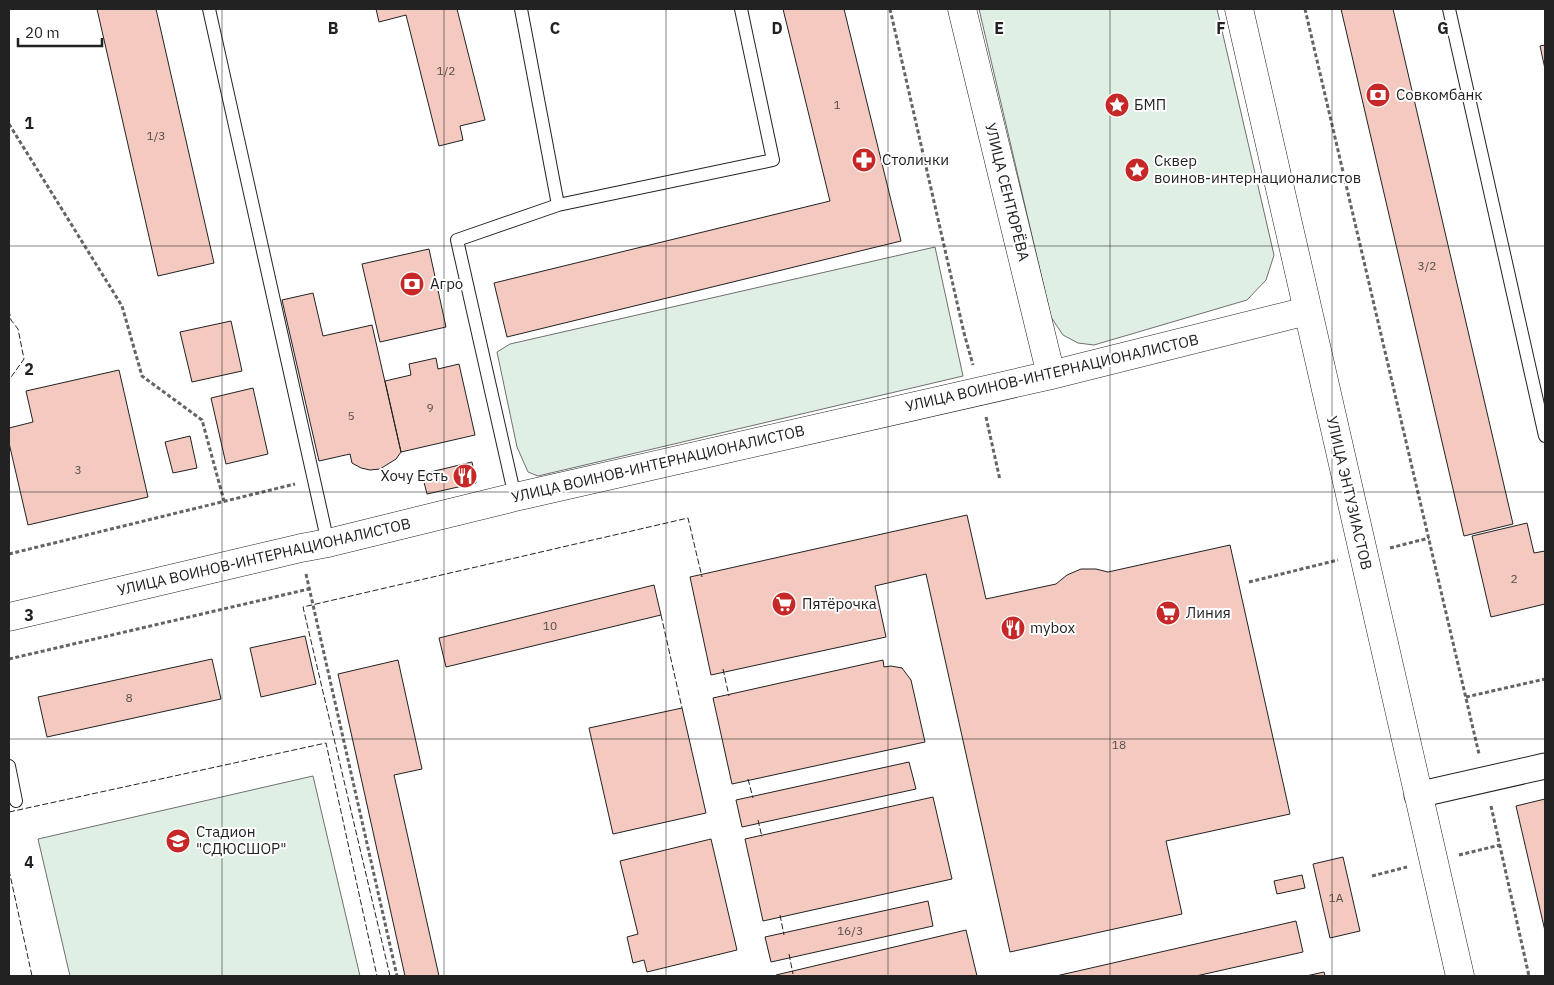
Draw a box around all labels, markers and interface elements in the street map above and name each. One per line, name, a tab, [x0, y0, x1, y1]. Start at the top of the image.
scale bar	[18, 15, 101, 47]
text: B	[328, 18, 339, 38]
text: C	[550, 18, 560, 38]
text: D	[771, 18, 783, 38]
text: E	[994, 18, 1004, 38]
text: F	[1216, 18, 1226, 38]
text: G	[1437, 18, 1449, 38]
text: 20 m	[25, 23, 60, 42]
house number: 1/2	[437, 63, 456, 78]
bank icon: Совкомбанк	[1365, 82, 1391, 108]
place label: Совкомбанк	[1396, 85, 1482, 104]
place icon: БМП	[1104, 92, 1130, 118]
place label: БМП	[1134, 95, 1166, 114]
house number: 1	[833, 97, 841, 112]
text: 1	[24, 113, 34, 133]
street label: УЛИЦА СЕНТЮРЁВА	[981, 121, 1034, 263]
house number: 1/3	[147, 128, 166, 143]
pharmacy icon: Столички	[851, 147, 877, 173]
place label: Столички	[882, 150, 949, 169]
place label: Сквер воинов-интернационалистов	[1154, 151, 1361, 187]
place icon: Сквер воинов-интернационалистов	[1124, 157, 1150, 183]
house number: 3/2	[1418, 258, 1437, 273]
bank icon: Агро	[399, 271, 425, 297]
place label: Агро	[430, 274, 463, 293]
street label: УЛИЦА ВОИНОВ-ИНТЕРНАЦИОНАЛИСТОВ	[903, 329, 1200, 416]
text: 2	[24, 359, 34, 379]
house number: 9	[426, 400, 434, 415]
house number: 5	[347, 408, 355, 423]
street label: УЛИЦА ЭНТУЗИАСТОВ	[1323, 414, 1376, 572]
street label: УЛИЦА ВОИНОВ-ИНТЕРНАЦИОНАЛИСТОВ	[509, 420, 806, 507]
house number: 3	[74, 462, 82, 477]
restaurant icon: Хочу Есть	[452, 463, 478, 489]
place label: Хочу Есть	[380, 466, 448, 485]
street label: УЛИЦА ВОИНОВ-ИНТЕРНАЦИОНАЛИСТОВ	[115, 513, 412, 600]
house number: 2	[1510, 571, 1518, 586]
supermarket icon: Пятёрочка	[771, 591, 797, 617]
place label: Пятёрочка	[802, 594, 877, 613]
supermarket icon: Линия	[1155, 600, 1181, 626]
place label: Линия	[1186, 603, 1231, 622]
text: 3	[24, 605, 34, 625]
restaurant icon: mybox	[1000, 615, 1026, 641]
house number: 10	[543, 618, 557, 633]
place label: mybox	[1030, 618, 1075, 637]
house number: 8	[125, 690, 133, 705]
house number: 18	[1112, 737, 1126, 752]
place label: Стадион "СДЮСШОР"	[196, 822, 286, 858]
school or university icon: Стадион "СДЮСШОР"	[165, 828, 191, 854]
text: 4	[24, 852, 34, 872]
house number: 1А	[1329, 890, 1344, 905]
house number: 16/3	[837, 923, 863, 938]

